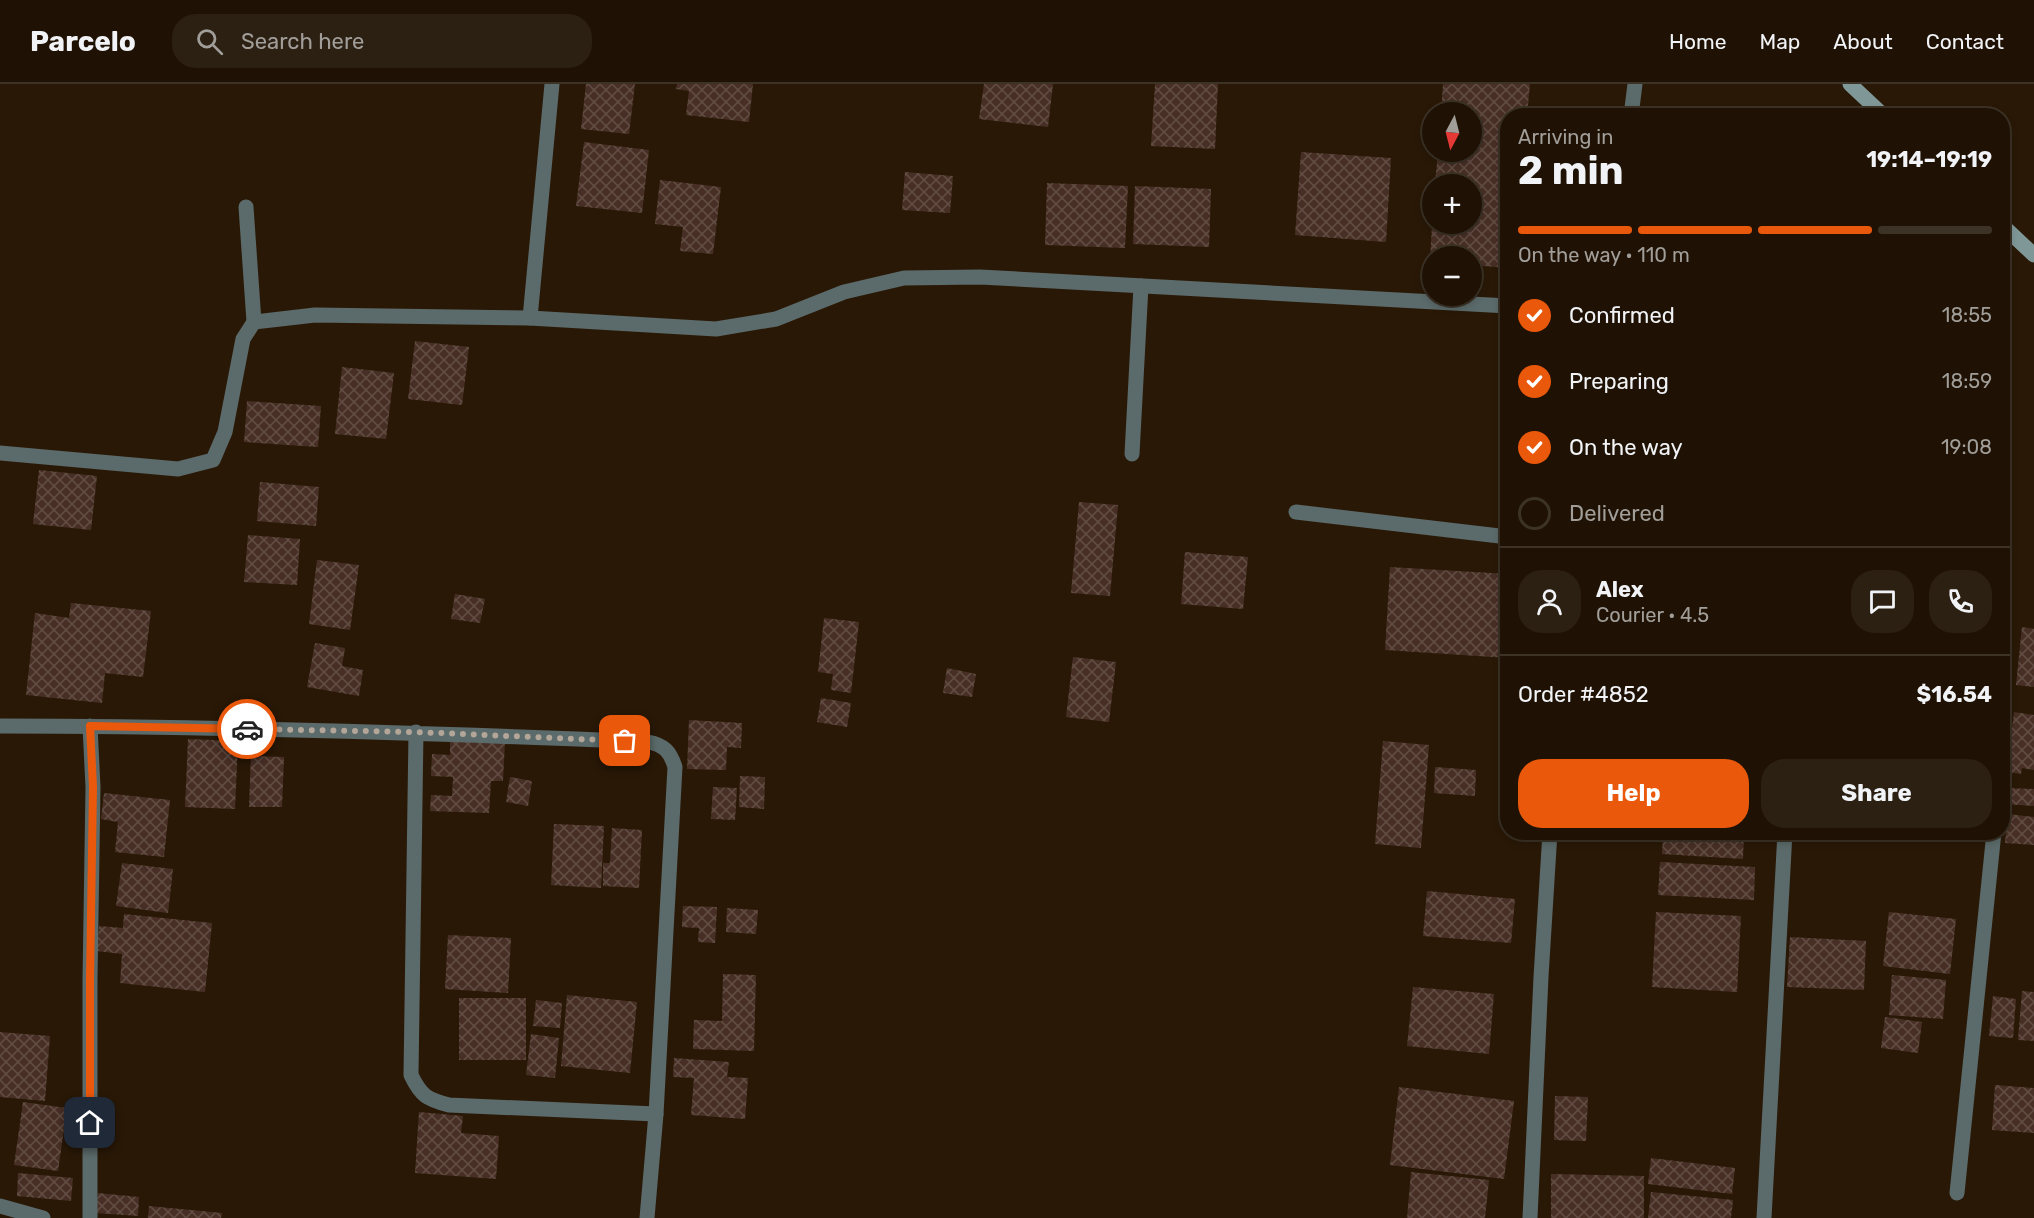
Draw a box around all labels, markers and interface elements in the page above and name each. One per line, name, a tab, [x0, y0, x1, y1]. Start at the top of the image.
search box	[172, 14, 592, 68]
text: Parcelo	[30, 25, 136, 58]
icon: search	[193, 25, 226, 58]
text: Search here	[241, 28, 364, 55]
text: Home	[1669, 29, 1726, 54]
text: Map	[1759, 29, 1800, 54]
text: About	[1833, 29, 1893, 54]
text: Contact	[1926, 29, 2004, 54]
north arrow	[1422, 102, 1482, 162]
map controls	[1422, 102, 1482, 306]
text: Arriving in	[1518, 125, 1613, 149]
text: 19:14–19:19	[1866, 146, 1992, 173]
text: 2 min	[1518, 148, 1624, 194]
button: +	[1422, 174, 1482, 234]
text: On the way · 110 m	[1518, 243, 1690, 267]
button: −	[1422, 246, 1482, 306]
icon: check	[1518, 299, 1551, 332]
text: Confirmed	[1569, 302, 1675, 329]
text: 18:55	[1942, 303, 1992, 327]
icon: check	[1518, 365, 1551, 398]
text: Preparing	[1569, 368, 1669, 395]
text: 18:59	[1942, 369, 1992, 393]
icon: check	[1518, 431, 1551, 464]
text: On the way	[1569, 434, 1683, 461]
text: 19:08	[1941, 435, 1992, 459]
text: Delivered	[1569, 500, 1665, 527]
button: person	[1518, 570, 1581, 633]
button: chat	[1851, 570, 1914, 633]
button: phone	[1929, 570, 1992, 633]
text: Alex	[1596, 576, 1644, 603]
text: Courier · 4.5	[1596, 603, 1709, 627]
text: Order #4852	[1518, 681, 1649, 708]
text: $16.54	[1917, 681, 1992, 708]
courier	[217, 699, 277, 759]
icon: car	[231, 713, 264, 746]
pin	[599, 715, 650, 766]
icon: bag	[608, 724, 641, 757]
button: Help	[1518, 759, 1749, 828]
button: Share	[1761, 759, 1992, 828]
pin	[64, 1097, 115, 1148]
icon: home	[73, 1106, 106, 1139]

